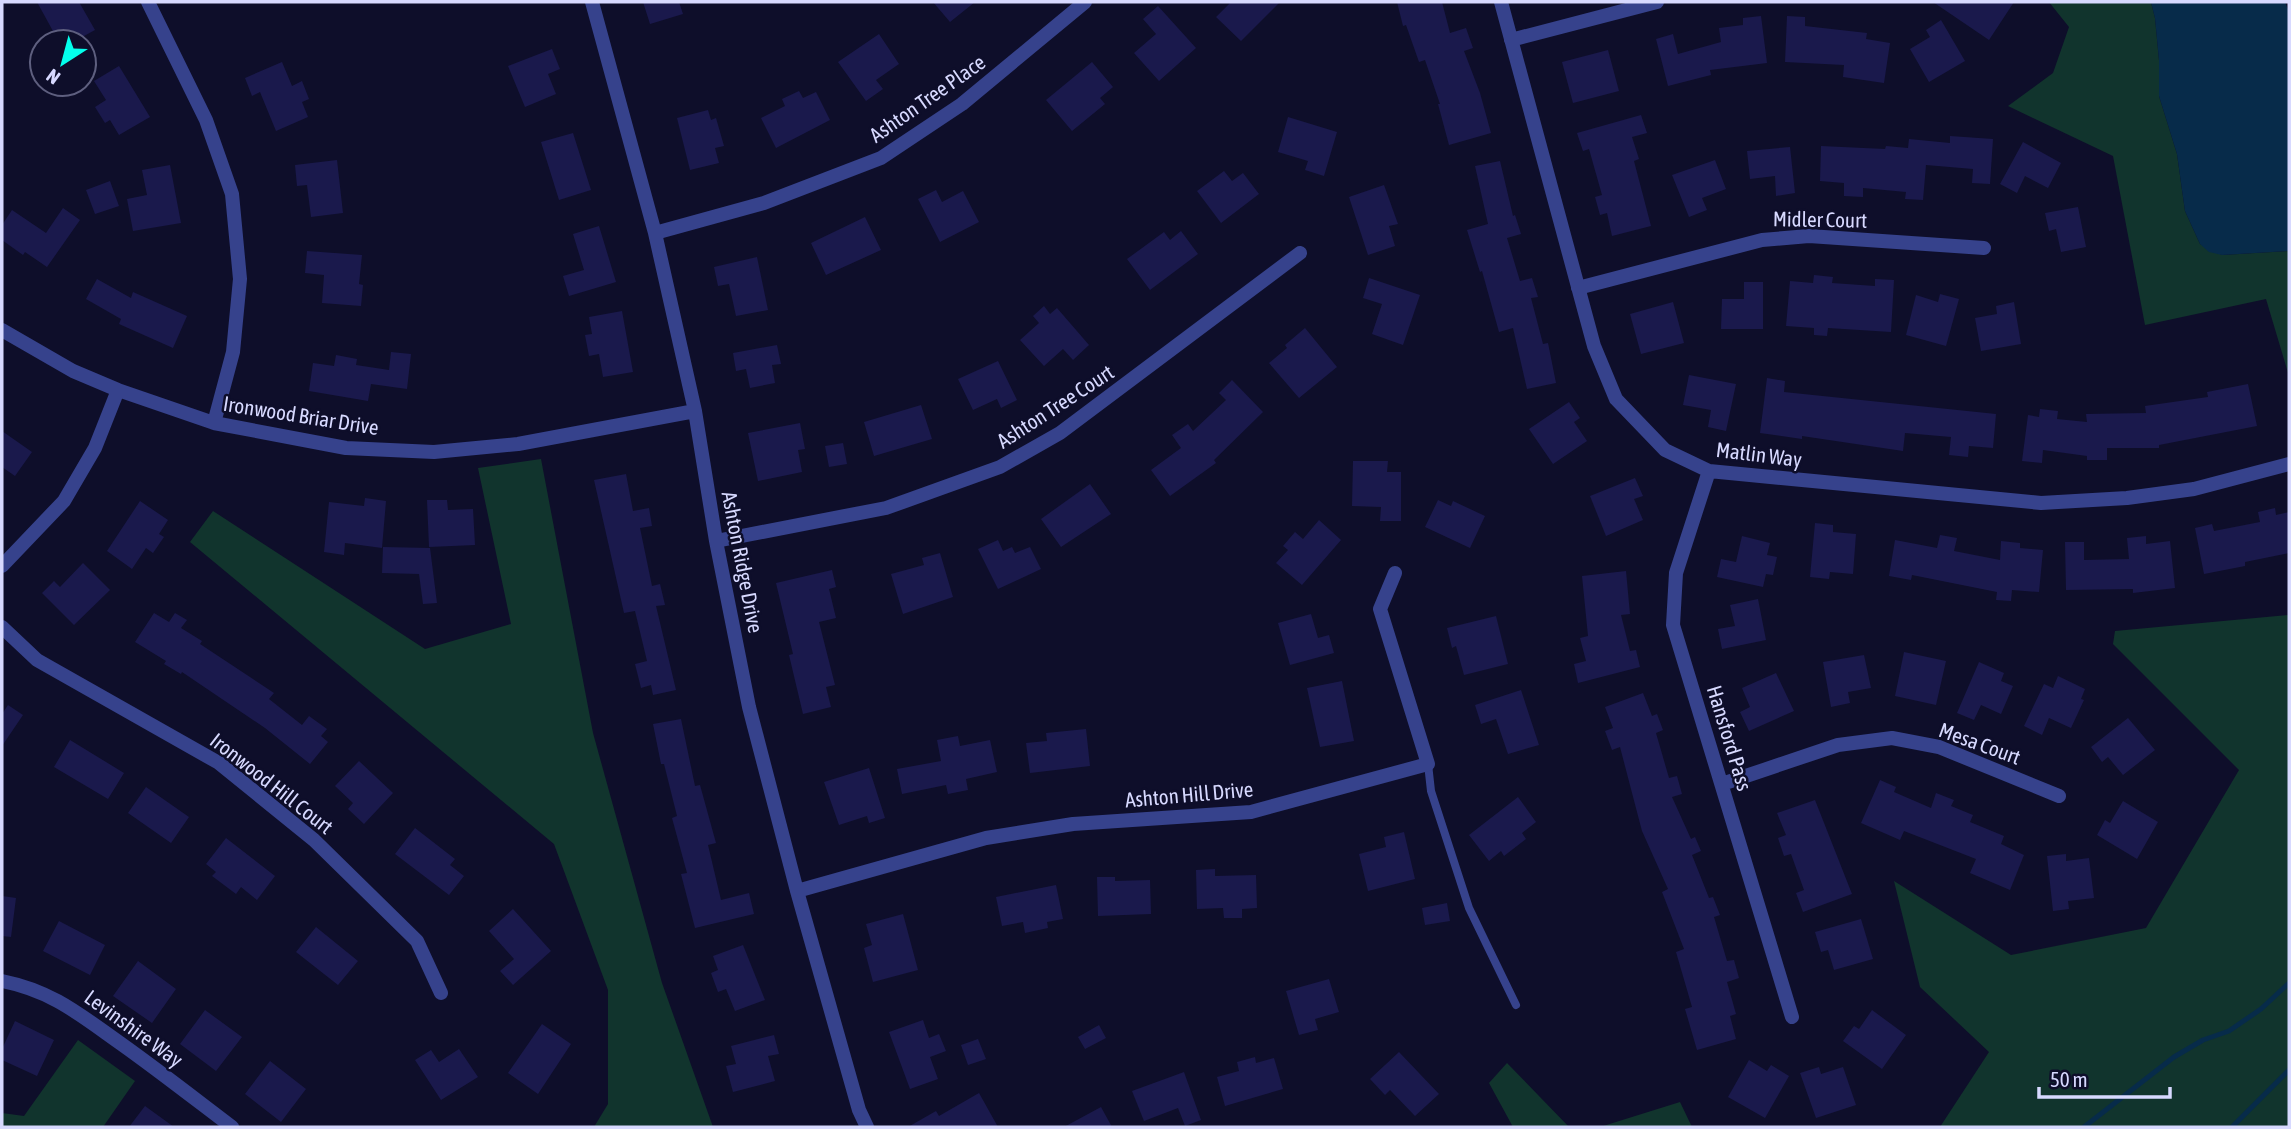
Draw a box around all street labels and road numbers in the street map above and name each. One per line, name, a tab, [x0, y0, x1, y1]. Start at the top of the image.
street label: Ashton Tree Place	[865, 49, 989, 147]
street label: Midler Court	[1773, 206, 1867, 232]
street label: Ashton Tree Court	[992, 359, 1118, 453]
street label: Ironwood Briar Drive	[222, 391, 380, 439]
street label: Matlin Way	[1715, 437, 1804, 471]
street label: Ashton Ridge Drive	[718, 489, 768, 635]
street label: Hansford Pass	[1703, 683, 1757, 793]
street label: Mesa Court	[1936, 717, 2024, 769]
street label: Ironwood Hill Court	[206, 728, 338, 838]
street label: Ashton Hill Drive	[1124, 776, 1254, 812]
street label: Levinshire Way	[80, 984, 188, 1072]

